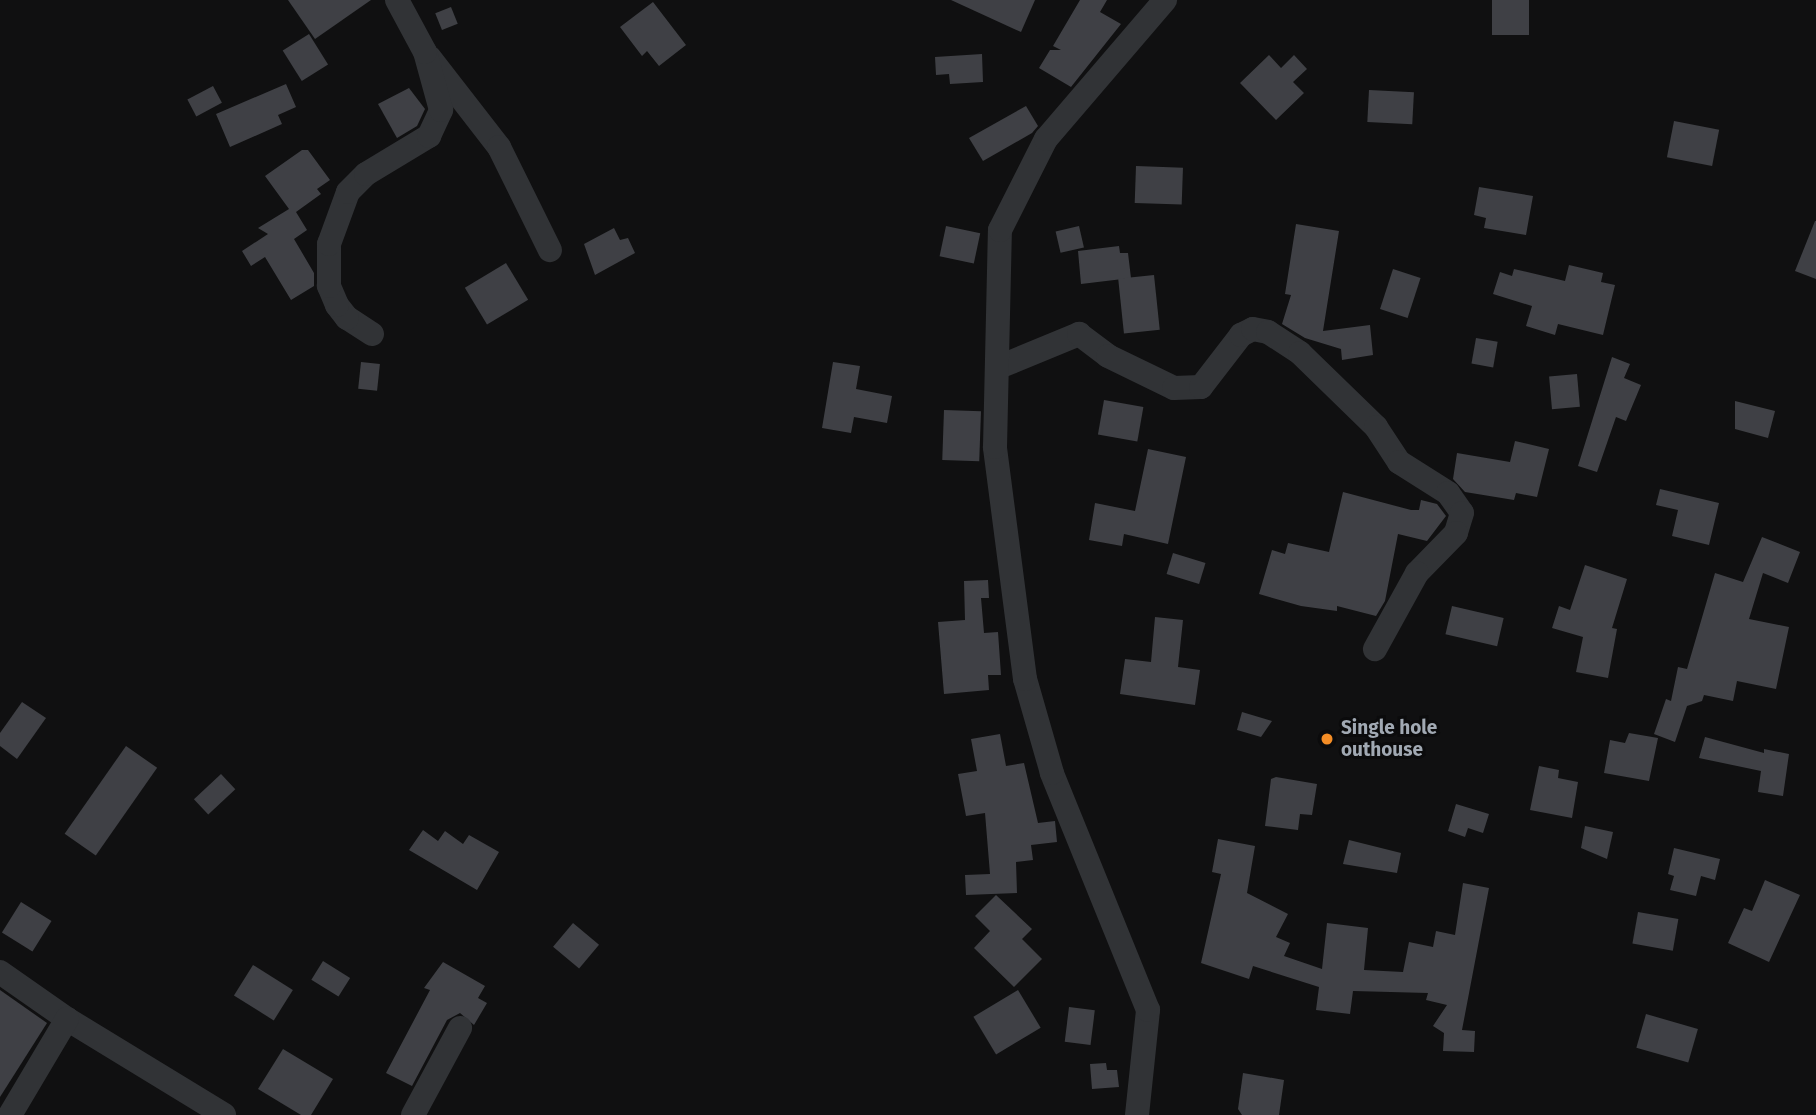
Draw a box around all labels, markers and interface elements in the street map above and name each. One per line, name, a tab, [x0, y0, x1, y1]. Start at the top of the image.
place label: Single hole outhouse	[1341, 717, 1437, 761]
marker: Single hole outhouse	[1319, 731, 1335, 747]

